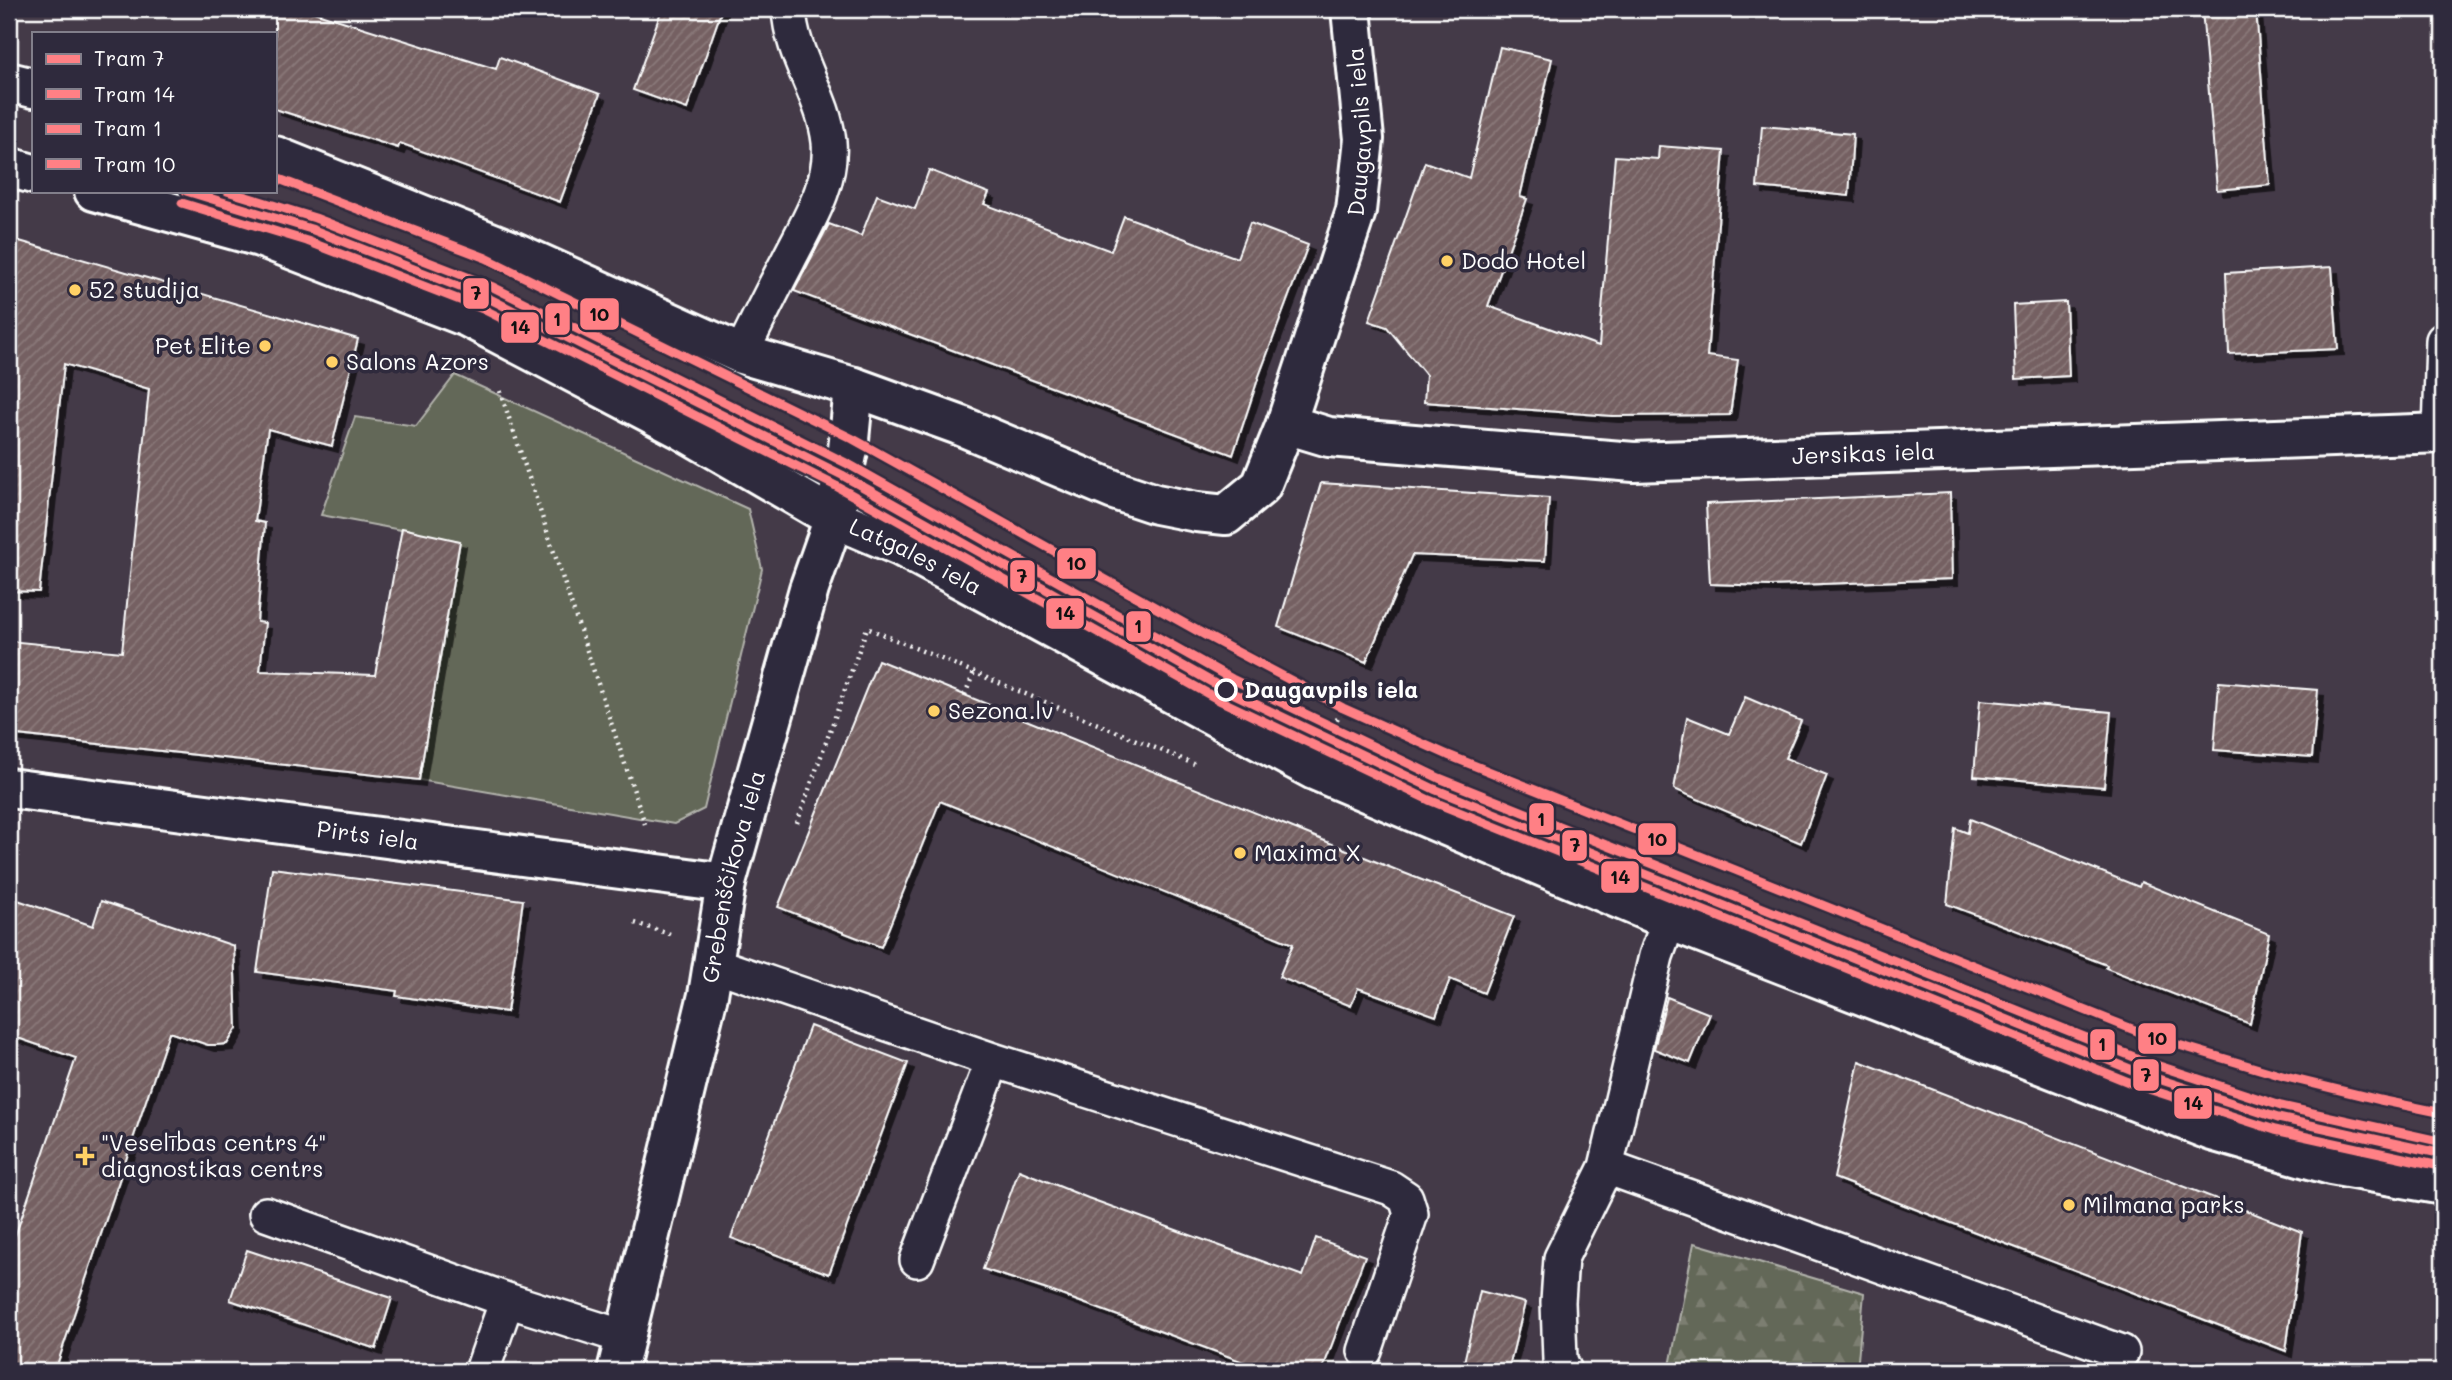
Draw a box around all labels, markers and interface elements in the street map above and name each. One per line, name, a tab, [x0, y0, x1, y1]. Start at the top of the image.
legend	[32, 32, 276, 192]
text: Tram 7	[94, 44, 164, 71]
street label: Daugavpils iela	[1339, 46, 1378, 218]
text: Tram 14	[94, 80, 175, 107]
text: Tram 1	[94, 114, 162, 141]
text: Tram 10	[94, 150, 175, 177]
place label: Dodo Hotel	[1461, 245, 1586, 275]
marker: Dodo Hotel	[1439, 253, 1455, 269]
place label: 52 studija	[89, 274, 200, 304]
line badge: 7	[462, 277, 490, 310]
text: 7	[471, 280, 482, 305]
marker: 52 studija	[67, 282, 83, 298]
line badge: 10	[579, 297, 620, 331]
text: 10	[589, 301, 609, 326]
line badge: 1	[544, 302, 571, 336]
text: 1	[553, 306, 561, 331]
line badge: 14	[500, 311, 540, 344]
text: 14	[510, 314, 530, 339]
place label: Pet Elite	[155, 330, 251, 360]
marker: Pet Elite	[257, 338, 273, 354]
place label: Salons Azors	[346, 346, 489, 376]
marker: Salons Azors	[324, 354, 340, 370]
street label: Jersikas iela	[1791, 435, 1936, 470]
street label: Latgales iela	[845, 510, 987, 601]
line badge: 10	[1056, 547, 1097, 580]
text: 10	[1066, 550, 1086, 575]
line badge: 7	[1009, 559, 1036, 593]
text: 7	[1017, 563, 1028, 588]
line badge: 14	[1045, 597, 1085, 630]
text: 14	[1055, 600, 1075, 625]
line badge: 1	[1125, 610, 1152, 643]
text: 1	[1134, 613, 1142, 638]
place label: Daugavpils iela	[1244, 674, 1418, 704]
marker: Daugavpils iela	[1215, 679, 1237, 701]
place label: Sezona.lv	[948, 695, 1053, 725]
marker: Sezona.lv	[926, 703, 942, 719]
street label: Grebenščikova iela	[694, 767, 771, 985]
line badge: 1	[1528, 802, 1555, 836]
text: 1	[1537, 806, 1545, 831]
street label: Pirts iela	[315, 813, 421, 856]
line badge: 10	[1637, 822, 1677, 856]
text: 10	[1647, 826, 1667, 851]
line badge: 7	[1561, 829, 1588, 862]
text: 7	[1570, 832, 1581, 857]
place label: Maxima X	[1254, 837, 1361, 867]
marker: Maxima X	[1232, 845, 1248, 861]
line badge: 14	[1600, 860, 1640, 894]
text: 14	[1610, 864, 1630, 889]
line badge: 10	[2137, 1022, 2177, 1055]
text: 10	[2147, 1025, 2167, 1050]
line badge: 1	[2089, 1028, 2116, 1061]
text: 1	[2098, 1031, 2106, 1056]
line badge: 7	[2132, 1058, 2160, 1092]
text: 7	[2141, 1062, 2152, 1087]
line badge: 14	[2173, 1087, 2213, 1120]
text: 14	[2183, 1090, 2203, 1115]
place label: "Veselības centrs 4" diagnostikas centrs	[101, 1127, 326, 1183]
marker: "Veselības centrs 4" diagnostikas centrs	[75, 1146, 95, 1166]
place label: Milmana parks	[2083, 1189, 2245, 1219]
marker: Milmana parks	[2061, 1197, 2077, 1213]

